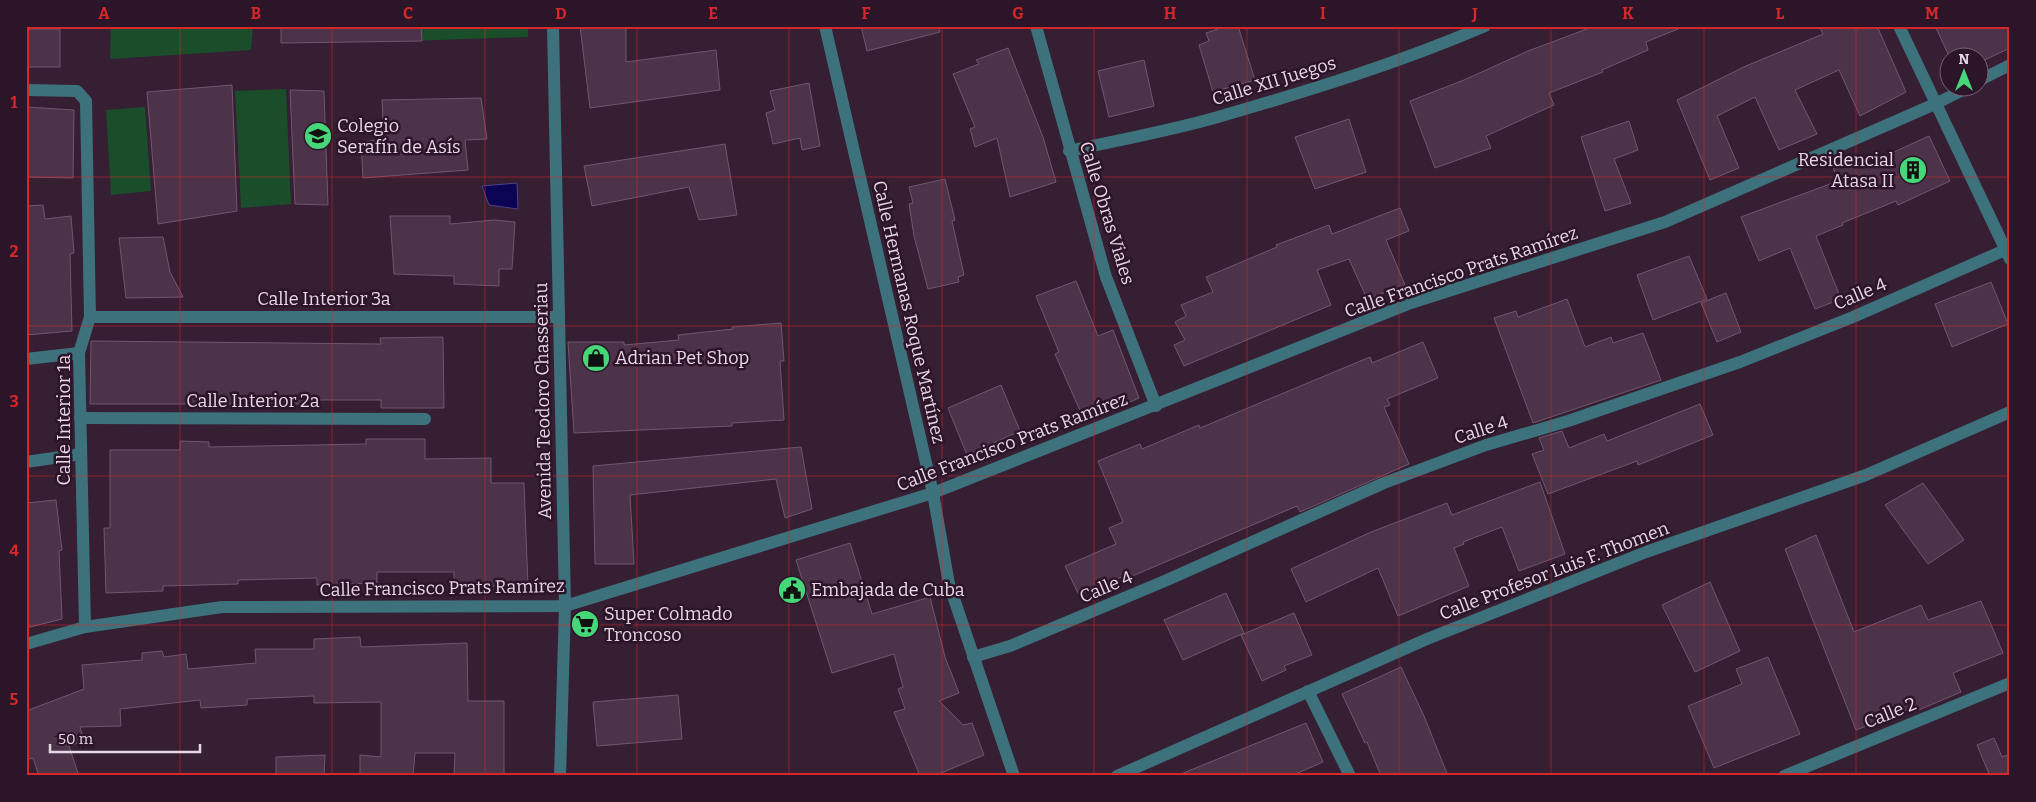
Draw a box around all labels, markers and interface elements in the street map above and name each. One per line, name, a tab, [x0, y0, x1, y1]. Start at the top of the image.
text: A	[98, 4, 110, 23]
text: B	[251, 4, 261, 23]
text: C	[403, 4, 413, 23]
text: D	[555, 4, 567, 23]
text: E	[708, 4, 718, 23]
text: F	[862, 4, 871, 23]
text: G	[1012, 4, 1024, 23]
text: H	[1164, 4, 1177, 23]
text: I	[1320, 4, 1326, 23]
text: J	[1471, 4, 1478, 23]
text: K	[1622, 4, 1634, 23]
text: L	[1776, 4, 1785, 23]
text: M	[1925, 4, 1939, 23]
north arrow	[1938, 48, 1988, 98]
text: N	[1959, 51, 1970, 68]
street label: Calle XII Juegos	[1209, 52, 1339, 110]
text: 1	[11, 93, 18, 112]
place label: Colegio Serafín de Asís	[337, 115, 461, 158]
school or university icon: Colegio Serafín de Asís	[303, 121, 333, 151]
street label: Calle Obras Viales	[1075, 139, 1139, 287]
place label: Residencial Atasa II	[1798, 149, 1894, 192]
building icon: Residencial Atasa II	[1898, 155, 1928, 185]
street label: Calle Hermanas Roque Martínez	[868, 178, 950, 446]
street label: Calle Francisco Prats Ramírez	[1341, 222, 1581, 322]
text: 2	[9, 242, 19, 261]
street label: Calle 4	[1830, 273, 1890, 315]
street label: Avenida Teodoro Chasseriau	[530, 282, 556, 520]
street label: Calle Interior 3a	[257, 288, 391, 310]
shop icon: Adrian Pet Shop	[581, 343, 611, 373]
place label: Adrian Pet Shop	[615, 347, 749, 369]
street label: Calle Interior 1a	[53, 354, 75, 485]
street label: Calle Francisco Prats Ramírez	[893, 388, 1131, 496]
street label: Calle Interior 2a	[186, 390, 320, 412]
text: 3	[9, 392, 19, 411]
street label: Calle 4	[1451, 411, 1511, 449]
street label: Calle Profesor Luis F. Thomen	[1436, 517, 1672, 625]
text: 4	[9, 541, 19, 560]
street label: Calle 4	[1076, 566, 1136, 608]
street label: Calle Francisco Prats Ramírez	[319, 575, 565, 601]
public building icon: Embajada de Cuba	[777, 575, 807, 605]
place label: Embajada de Cuba	[811, 579, 965, 601]
place label: Super Colmado Troncoso	[604, 603, 732, 646]
supermarket icon: Super Colmado Troncoso	[570, 609, 600, 639]
text: 5	[10, 690, 19, 709]
street label: Calle 2	[1861, 693, 1919, 733]
scale bar	[50, 722, 200, 754]
text: 50 m	[58, 730, 94, 748]

